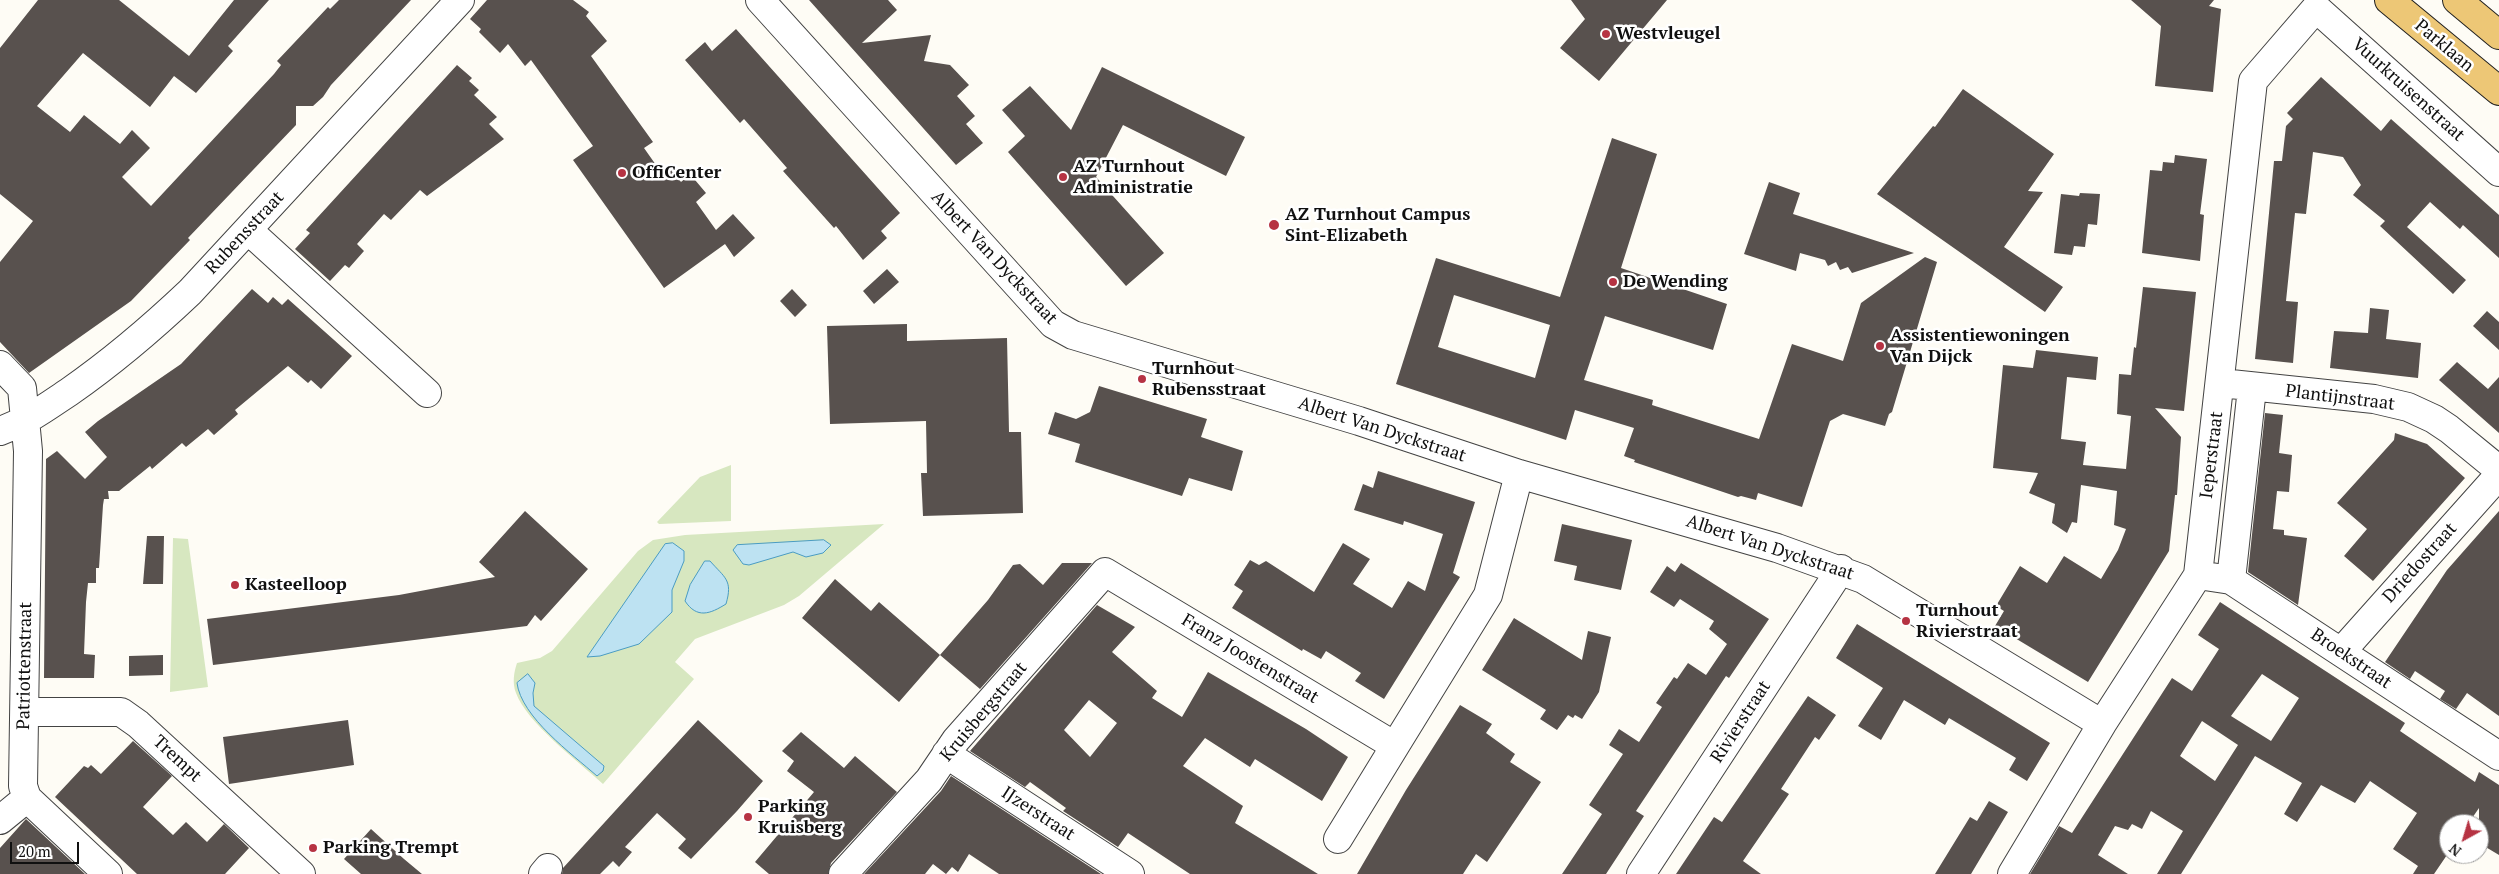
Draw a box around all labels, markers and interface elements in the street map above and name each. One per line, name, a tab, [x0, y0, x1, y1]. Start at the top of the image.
street label: Parklaan	[2410, 15, 2478, 77]
place label: Westvleugel	[1616, 23, 1720, 45]
marker: Westvleugel	[1600, 28, 1612, 40]
street label: Vuurkruisenstraat	[2347, 34, 2469, 146]
place label: AZ Turnhout Administratie	[1073, 156, 1193, 198]
place label: OffiCenter	[632, 162, 721, 184]
marker: OffiCenter	[616, 167, 628, 179]
marker: AZ Turnhout Administratie	[1057, 171, 1069, 183]
street label: Rubensstraat	[201, 187, 289, 279]
street label: Albert Van Dyckstraat	[926, 187, 1062, 329]
place label: AZ Turnhout Campus Sint-Elizabeth	[1285, 204, 1470, 246]
marker: AZ Turnhout Campus Sint-Elizabeth	[1267, 218, 1281, 232]
place label: De Wending	[1623, 271, 1728, 293]
marker: De Wending	[1607, 276, 1619, 288]
place label: Assistentiewoningen Van Dijck	[1890, 325, 2070, 368]
marker: Assistentiewoningen Van Dijck	[1874, 340, 1886, 352]
place label: Turnhout Rubensstraat	[1152, 358, 1266, 400]
marker: Turnhout Rubensstraat	[1136, 373, 1148, 385]
street label: Plantijnstraat	[2284, 381, 2396, 415]
street label: Albert Van Dyckstraat	[1295, 393, 1469, 467]
street label: Ieperstraat	[2196, 410, 2228, 500]
street label: Albert Van Dyckstraat	[1683, 511, 1857, 585]
street label: Driedostraat	[2378, 518, 2462, 608]
place label: Kasteelloop	[245, 574, 347, 596]
marker: Kasteelloop	[229, 579, 241, 591]
place label: Turnhout Rivierstraat	[1916, 600, 2018, 642]
street label: Patriottenstraat	[13, 602, 37, 730]
street label: Franz Joostenstraat	[1178, 610, 1322, 708]
marker: Turnhout Rivierstraat	[1900, 615, 1912, 627]
street label: Broekstraat	[2307, 624, 2395, 694]
street label: Kruisbergstraat	[936, 658, 1032, 766]
street label: Rivierstraat	[1706, 677, 1776, 767]
street label: Trempt	[148, 731, 206, 787]
street label: IJzerstraat	[997, 782, 1079, 846]
place label: Parking Kruisberg	[758, 796, 842, 839]
marker: Parking Kruisberg	[742, 811, 754, 823]
north arrow	[2439, 814, 2489, 864]
scale bar	[12, 832, 81, 864]
place label: Parking Trempt	[323, 837, 459, 859]
text: N	[2445, 840, 2465, 861]
text: 20 m	[18, 841, 51, 861]
marker: Parking Trempt	[307, 842, 319, 854]

